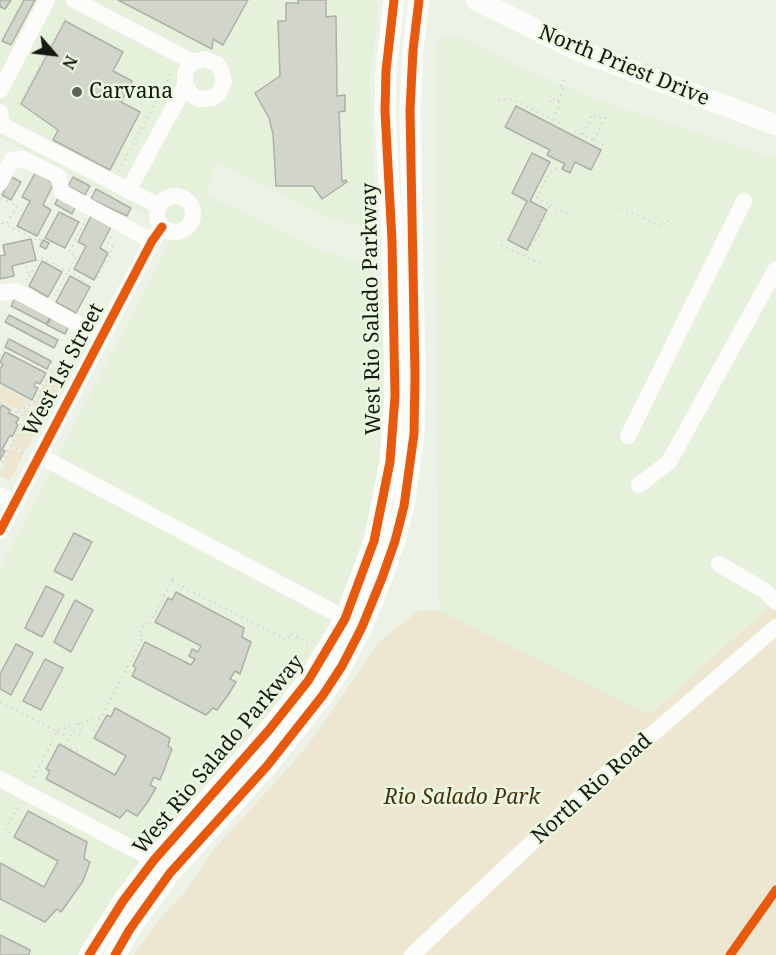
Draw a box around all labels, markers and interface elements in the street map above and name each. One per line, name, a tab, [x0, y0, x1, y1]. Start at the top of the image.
street label: North Priest Drive	[535, 20, 713, 112]
north arrow	[24, 24, 84, 84]
text: N	[57, 52, 83, 73]
place label: Carvana	[89, 79, 173, 105]
marker: Carvana	[70, 85, 84, 99]
street label: West Rio Salado Parkway	[357, 183, 387, 435]
street label: West 1st Street	[18, 299, 110, 441]
street label: West Rio Salado Parkway	[128, 650, 310, 860]
street label: North Rio Road	[527, 728, 657, 850]
park label: Rio Salado Park	[384, 785, 540, 811]

